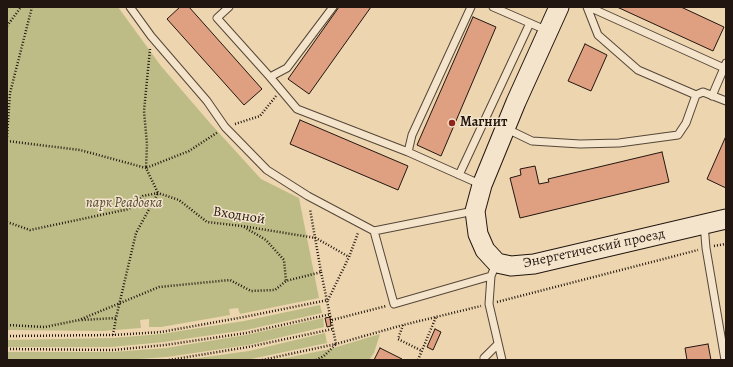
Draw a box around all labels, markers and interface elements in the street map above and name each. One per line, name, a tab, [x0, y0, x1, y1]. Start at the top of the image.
place label: Магнит	[460, 115, 507, 131]
marker: Магнит	[447, 118, 457, 128]
park label: парк Реадовка	[86, 196, 162, 212]
street label: Входной	[212, 204, 266, 228]
street label: Энергетический проезд	[522, 226, 666, 272]

